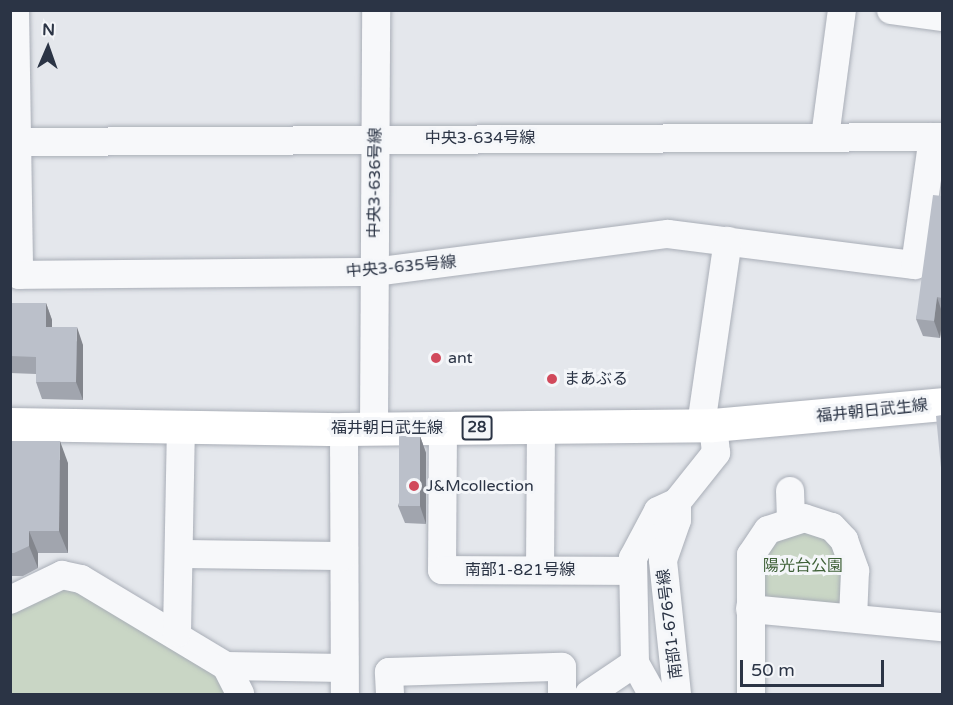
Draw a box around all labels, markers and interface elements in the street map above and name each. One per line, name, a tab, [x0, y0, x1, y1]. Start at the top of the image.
north arrow	[18, 18, 78, 78]
text: N	[42, 20, 55, 40]
street label: 中央3-636号線	[364, 127, 386, 239]
street label: 中央3-634号線	[425, 128, 535, 148]
street label: 中央3-635号線	[345, 253, 457, 281]
place label: ant	[448, 348, 473, 368]
marker: ant	[429, 351, 443, 365]
place label: まあぶる	[564, 369, 628, 389]
marker: まあぶる	[545, 372, 559, 386]
street label: 福井朝日武生線	[815, 396, 929, 426]
road number: 28	[460, 416, 494, 440]
street label: 福井朝日武生線	[331, 418, 443, 438]
place label: J&Mcollection	[426, 476, 534, 496]
marker: J&Mcollection	[407, 479, 421, 493]
park label: 陽光台公園	[763, 556, 843, 576]
street label: 南部1-821号線	[465, 560, 575, 580]
street label: 南部1-676号線	[654, 568, 686, 680]
scale bar	[743, 648, 887, 686]
text: 50 m	[751, 659, 795, 681]

